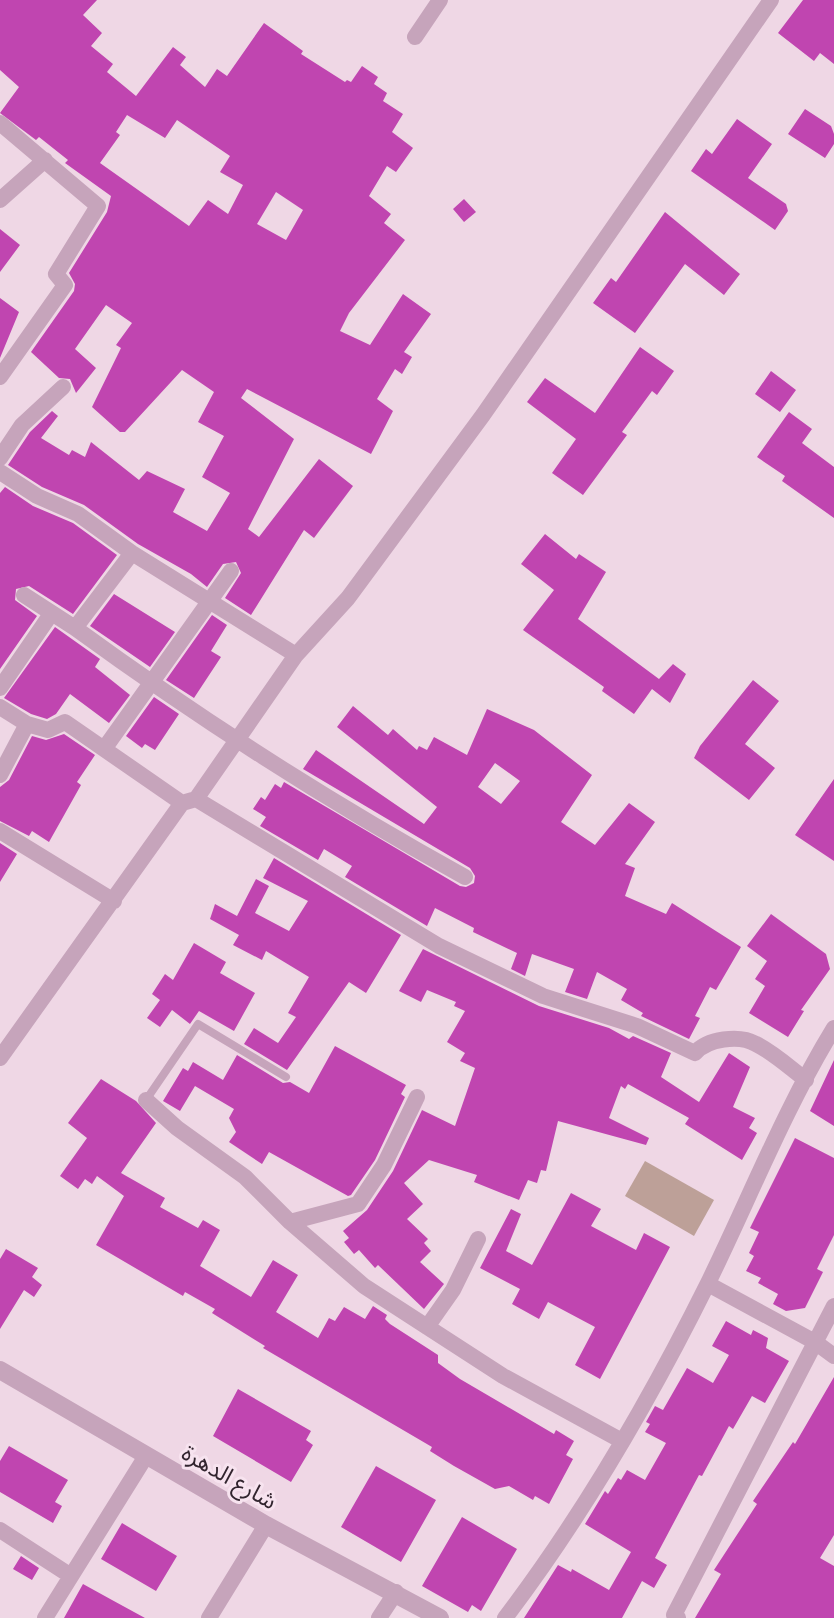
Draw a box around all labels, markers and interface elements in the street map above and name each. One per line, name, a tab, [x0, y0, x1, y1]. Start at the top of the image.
street label: شارع الدهرة	[176, 1438, 282, 1518]

